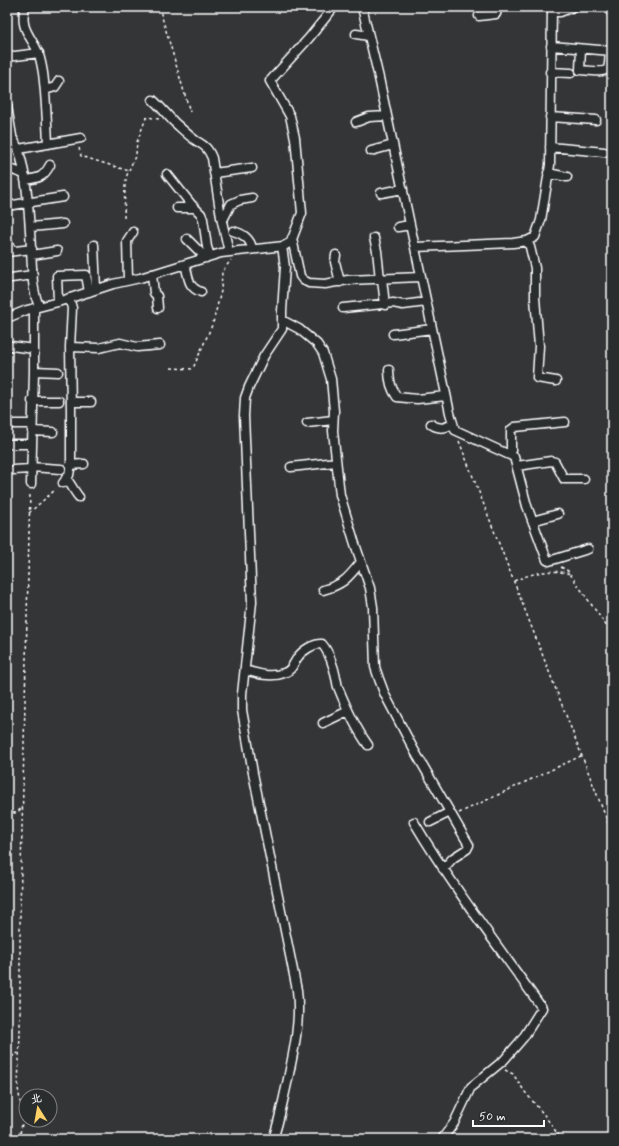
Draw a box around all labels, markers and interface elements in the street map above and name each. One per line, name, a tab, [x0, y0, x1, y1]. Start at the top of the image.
north arrow	[18, 1088, 58, 1128]
text: 北	[30, 1091, 43, 1107]
scale bar	[473, 1102, 544, 1128]
text: 50 m	[479, 1109, 506, 1125]

